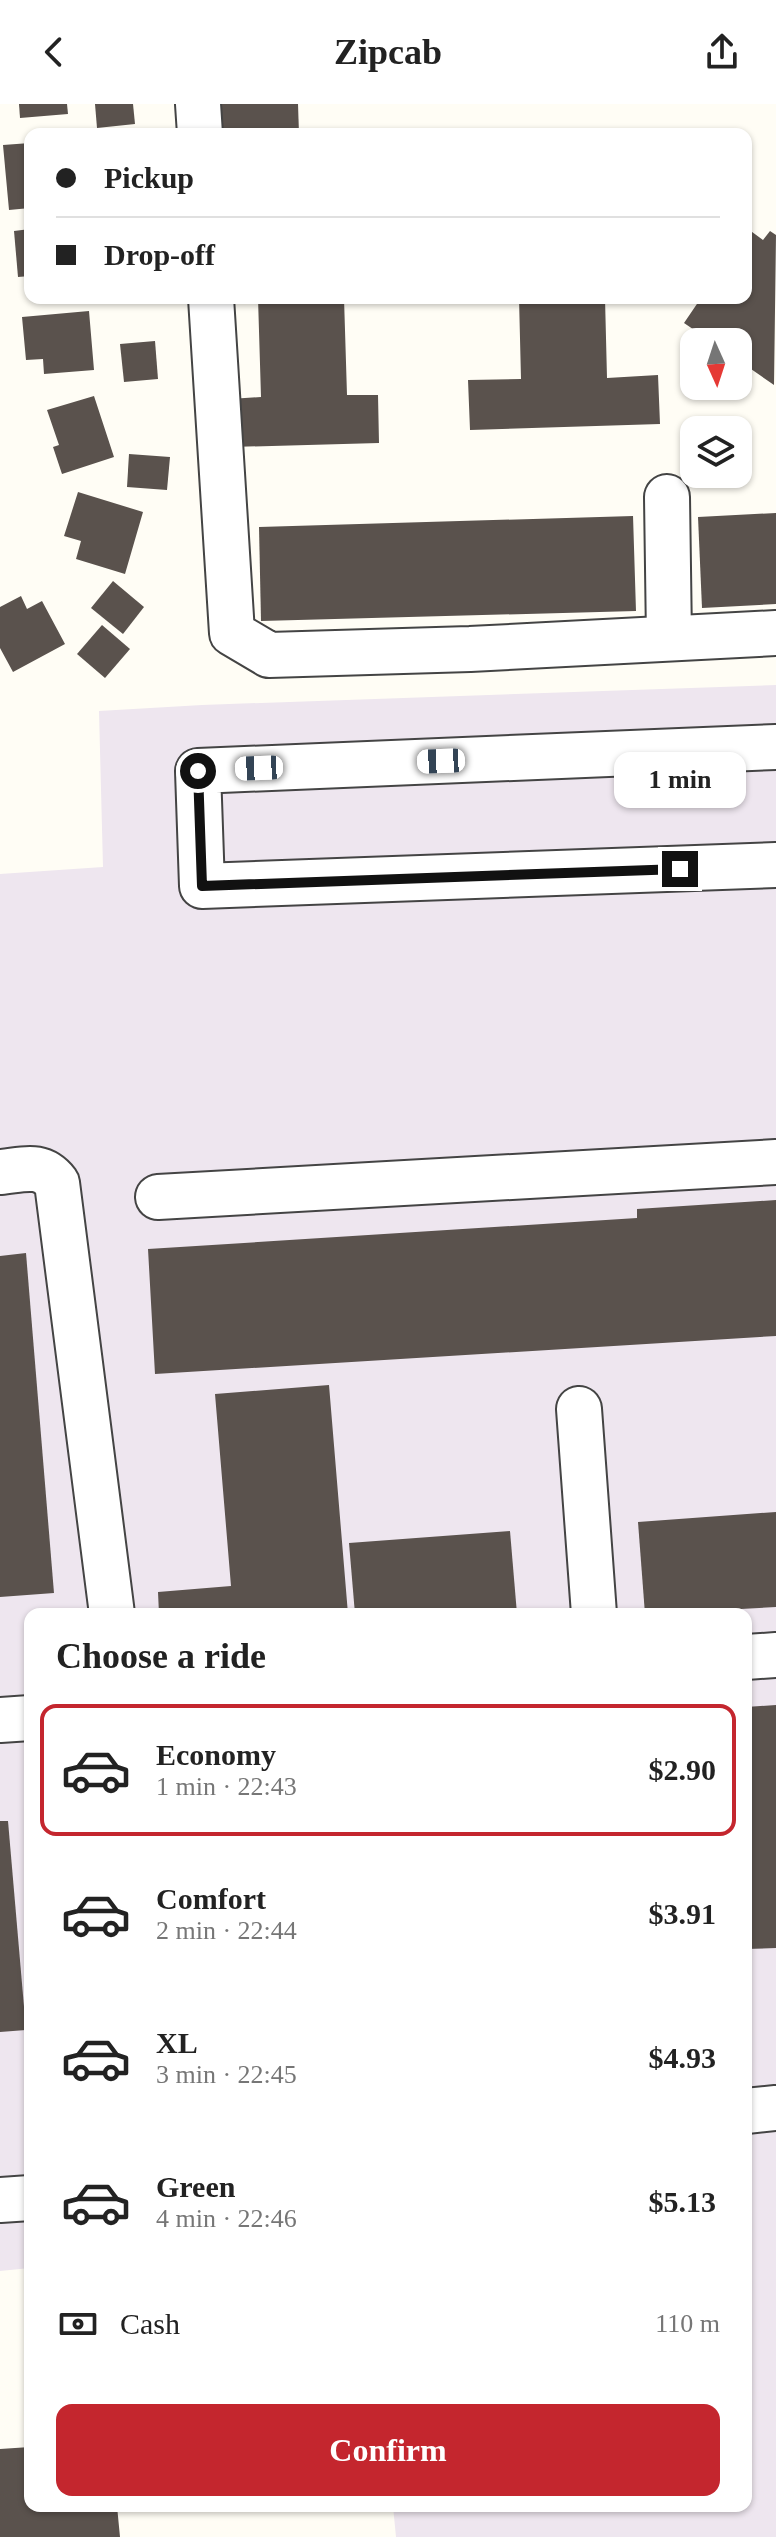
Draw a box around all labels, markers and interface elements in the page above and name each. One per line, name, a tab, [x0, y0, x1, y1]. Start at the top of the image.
icon: back	[32, 30, 76, 74]
icon: share	[700, 30, 744, 74]
text: Zipcab	[334, 32, 442, 72]
text: Pickup	[104, 161, 194, 194]
text: Drop-off	[104, 238, 215, 271]
north arrow	[680, 328, 752, 400]
map controls	[680, 328, 752, 488]
button: layers	[680, 416, 752, 488]
car	[417, 748, 465, 774]
route start	[180, 753, 216, 789]
callout: 1 min	[614, 753, 746, 809]
car	[235, 755, 283, 781]
text: 1 min	[649, 765, 711, 794]
route end	[662, 851, 698, 887]
text: Choose a ride	[56, 1636, 266, 1676]
icon: car	[60, 1734, 132, 1806]
text: Economy	[156, 1738, 276, 1771]
text: $2.90	[649, 1753, 716, 1786]
text: 1 min · 22:43	[156, 1772, 297, 1801]
icon: car	[60, 1878, 132, 1950]
text: Comfort	[156, 1882, 266, 1915]
text: $3.91	[649, 1897, 716, 1930]
text: 2 min · 22:44	[156, 1916, 297, 1945]
icon: car	[60, 2022, 132, 2094]
text: XL	[156, 2026, 198, 2059]
text: $4.93	[649, 2041, 716, 2074]
text: 3 min · 22:45	[156, 2060, 297, 2089]
icon: car	[60, 2166, 132, 2238]
text: Green	[156, 2170, 235, 2203]
text: $5.13	[649, 2185, 716, 2218]
text: 4 min · 22:46	[156, 2204, 297, 2233]
icon: cash	[56, 2302, 100, 2346]
text: Cash	[120, 2307, 180, 2340]
text: 110 m	[655, 2309, 720, 2338]
button: Confirm	[56, 2404, 720, 2496]

